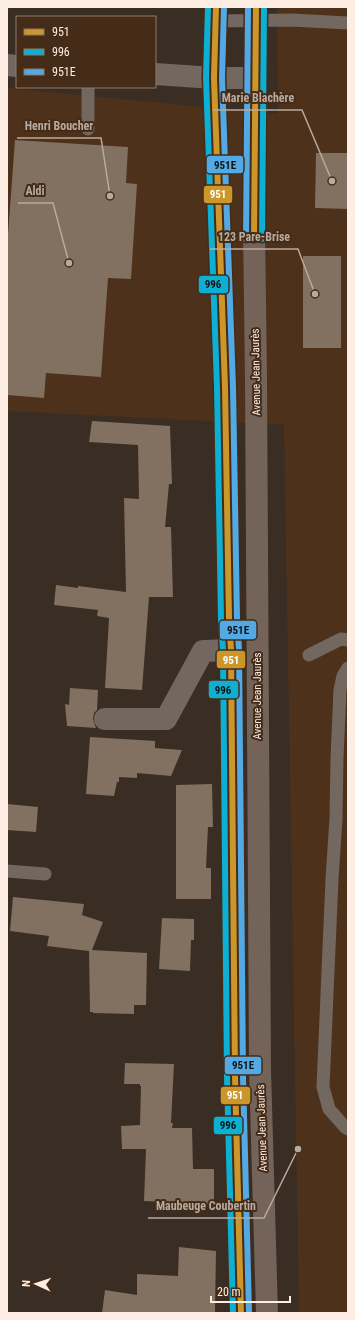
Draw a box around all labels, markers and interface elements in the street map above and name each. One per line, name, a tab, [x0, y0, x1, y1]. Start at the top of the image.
legend	[16, 16, 156, 88]
text: 951	[52, 25, 70, 39]
text: 996	[52, 45, 70, 59]
text: 951E	[52, 65, 76, 79]
callout: Marie Blachère	[213, 86, 302, 110]
text: Marie Blachère	[222, 91, 294, 105]
callout: Henri Boucher	[17, 114, 101, 138]
text: Henri Boucher	[25, 119, 93, 133]
line badge: 951E	[206, 155, 244, 174]
text: 951E	[214, 159, 237, 172]
callout: Aldi	[18, 179, 53, 203]
text: Aldi	[25, 184, 45, 198]
line badge: 951	[203, 185, 233, 204]
text: 951	[210, 188, 226, 201]
callout: 123 Pare-Brise	[210, 225, 298, 249]
text: 123 Pare-Brise	[218, 230, 290, 244]
line badge: 996	[198, 275, 229, 294]
text: 996	[205, 278, 222, 291]
street label: Avenue Jean Jaurès	[249, 328, 263, 416]
line badge: 951E	[219, 620, 257, 640]
text: 951E	[227, 624, 250, 637]
line badge: 951	[216, 650, 246, 669]
street label: Avenue Jean Jaurès	[251, 652, 264, 740]
text: 951	[223, 654, 239, 667]
line badge: 996	[208, 680, 239, 699]
text: 996	[215, 684, 232, 697]
line badge: 951E	[224, 1056, 262, 1075]
text: 951E	[232, 1059, 255, 1072]
street label: Avenue Jean Jaurès	[254, 1084, 270, 1172]
line badge: 951	[220, 1086, 251, 1105]
text: 951	[227, 1089, 243, 1102]
line badge: 996	[213, 1116, 243, 1135]
text: 996	[220, 1119, 237, 1132]
callout: Maubeuge Coubertin	[148, 1194, 264, 1218]
text: Maubeuge Coubertin	[156, 1199, 256, 1213]
north arrow	[16, 1264, 56, 1304]
scale bar	[211, 1278, 290, 1304]
text: N	[20, 1280, 33, 1287]
text: 20 m	[217, 1285, 241, 1299]

